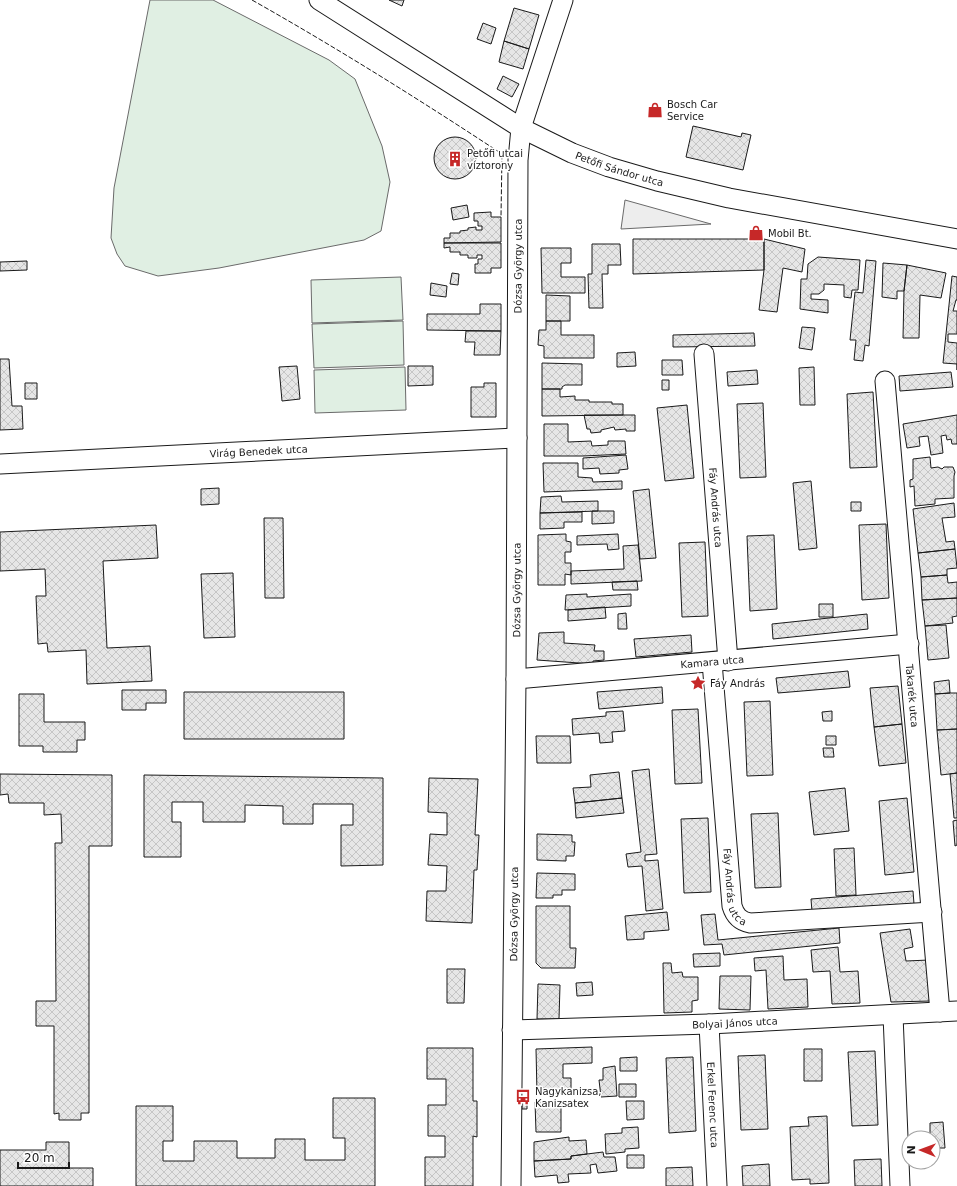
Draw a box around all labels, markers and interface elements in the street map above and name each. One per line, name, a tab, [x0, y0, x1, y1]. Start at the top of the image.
place label: Bosch Car Service	[667, 99, 718, 122]
shop icon: Bosch Car Service	[646, 101, 664, 119]
place label: Petőfi utcai víztorony	[467, 148, 523, 171]
street label: Petőfi Sándor utca	[574, 149, 665, 188]
building icon: Petőfi utcai víztorony	[446, 150, 464, 168]
street label: Dózsa György utca	[512, 219, 523, 313]
shop icon: Mobil Bt.	[747, 224, 765, 242]
place label: Mobil Bt.	[768, 228, 812, 239]
street label: Virág Benedek utca	[209, 443, 308, 459]
street label: Fáy András utca	[707, 467, 725, 548]
street label: Dózsa György utca	[511, 543, 522, 637]
street label: Kamara utca	[680, 653, 744, 670]
street label: Takarék utca	[904, 663, 921, 728]
place icon: Fáy András	[689, 674, 707, 692]
place label: Fáy András	[710, 678, 765, 689]
street label: Fáy András utca	[722, 848, 748, 927]
street label: Dózsa György utca	[508, 867, 520, 961]
street label: Bolyai János utca	[692, 1015, 778, 1030]
street label: Erkel Ferenc utca	[705, 1061, 721, 1148]
place label: Nagykanizsa, Kanizsatex	[535, 1086, 602, 1109]
bus stop icon: Nagykanizsa, Kanizsatex	[514, 1088, 532, 1106]
north arrow	[901, 1130, 941, 1170]
scale bar	[18, 1144, 69, 1170]
text: N	[905, 1145, 918, 1155]
text: 20 m	[24, 1151, 55, 1165]

